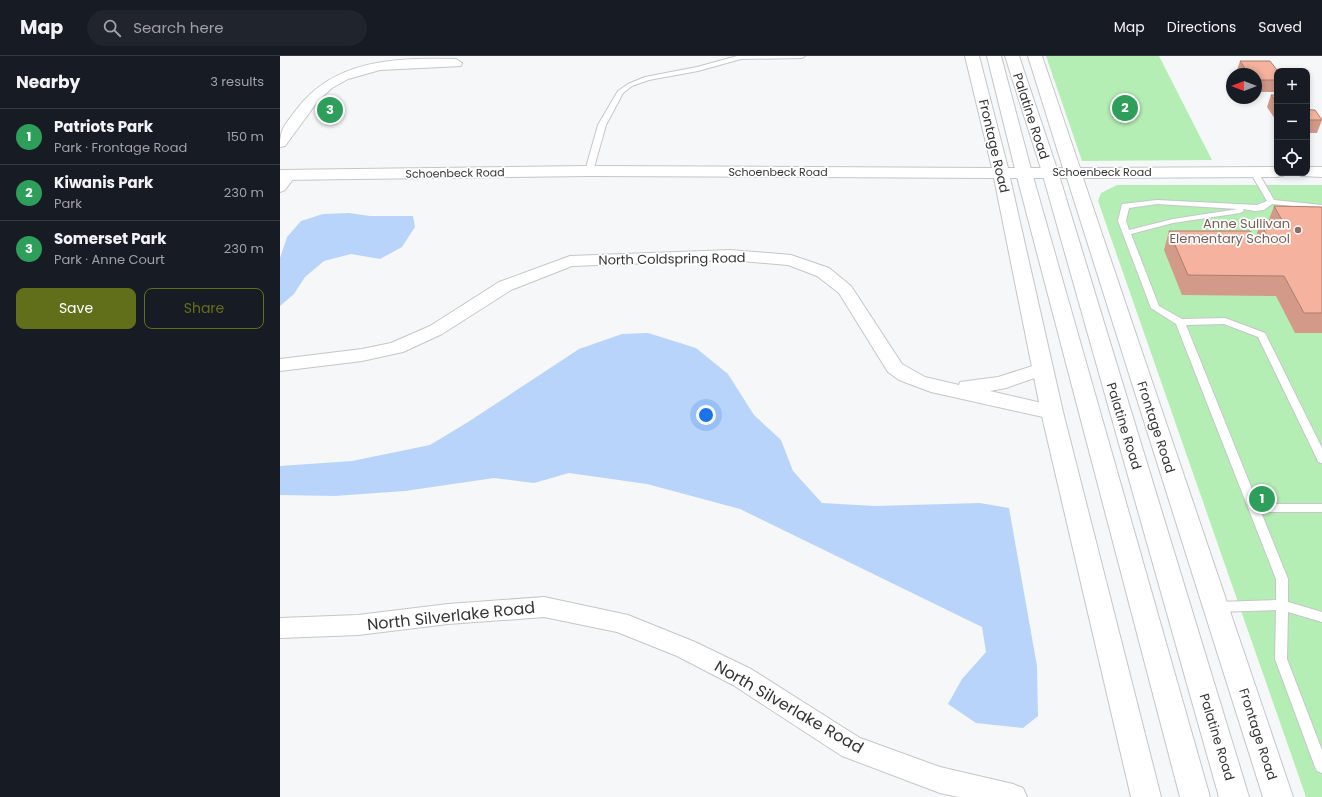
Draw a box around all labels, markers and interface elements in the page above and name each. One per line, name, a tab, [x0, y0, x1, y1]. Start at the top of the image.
search box	[87, 10, 367, 46]
text: Map	[20, 14, 63, 41]
icon: search	[101, 17, 123, 39]
text: Search here	[133, 17, 224, 38]
text: Map	[1114, 17, 1145, 37]
text: Directions	[1167, 17, 1236, 37]
text: Saved	[1258, 17, 1302, 37]
north arrow	[1226, 68, 1262, 104]
map controls	[1274, 68, 1310, 176]
button: +	[1274, 68, 1310, 104]
text: Nearby	[16, 70, 80, 94]
street label: Palatine Road	[1008, 70, 1054, 162]
text: 3 results	[210, 72, 264, 91]
pin: 2	[1112, 93, 1138, 123]
pin: 3	[317, 95, 343, 125]
street label: Frontage Road	[974, 97, 1014, 195]
button: −	[1274, 104, 1310, 140]
text: Patriots Park	[54, 116, 153, 137]
text: 1	[27, 127, 31, 146]
text: 150 m	[227, 127, 264, 146]
text: Park · Frontage Road	[54, 138, 187, 157]
button: locate	[1274, 140, 1310, 176]
street label: Schoenbeck Road	[405, 164, 505, 182]
street label: Schoenbeck Road	[728, 164, 828, 180]
street label: Schoenbeck Road	[1052, 164, 1152, 180]
text: Kiwanis Park	[54, 172, 153, 193]
text: 2	[25, 183, 33, 202]
text: 230 m	[224, 183, 264, 202]
text: Park	[54, 194, 82, 213]
place label: Anne Sullivan Elementary School	[1169, 214, 1290, 248]
marker: Anne Sullivan Elementary School	[1293, 225, 1303, 235]
text: Somerset Park	[54, 228, 166, 249]
text: 3	[25, 239, 33, 258]
text: 230 m	[224, 239, 264, 258]
street label: North Coldspring Road	[598, 248, 746, 270]
text: Park · Anne Court	[54, 250, 165, 269]
button: Save	[16, 288, 136, 329]
button: Share	[144, 288, 264, 329]
street label: Frontage Road	[1132, 379, 1180, 475]
street label: Palatine Road	[1102, 380, 1146, 472]
your location	[696, 405, 716, 425]
pin: 1	[1249, 484, 1275, 514]
street label: North Silverlake Road	[366, 596, 536, 636]
street label: North Silverlake Road	[710, 655, 868, 759]
street label: Frontage Road	[1234, 686, 1282, 782]
street label: Palatine Road	[1195, 691, 1239, 783]

